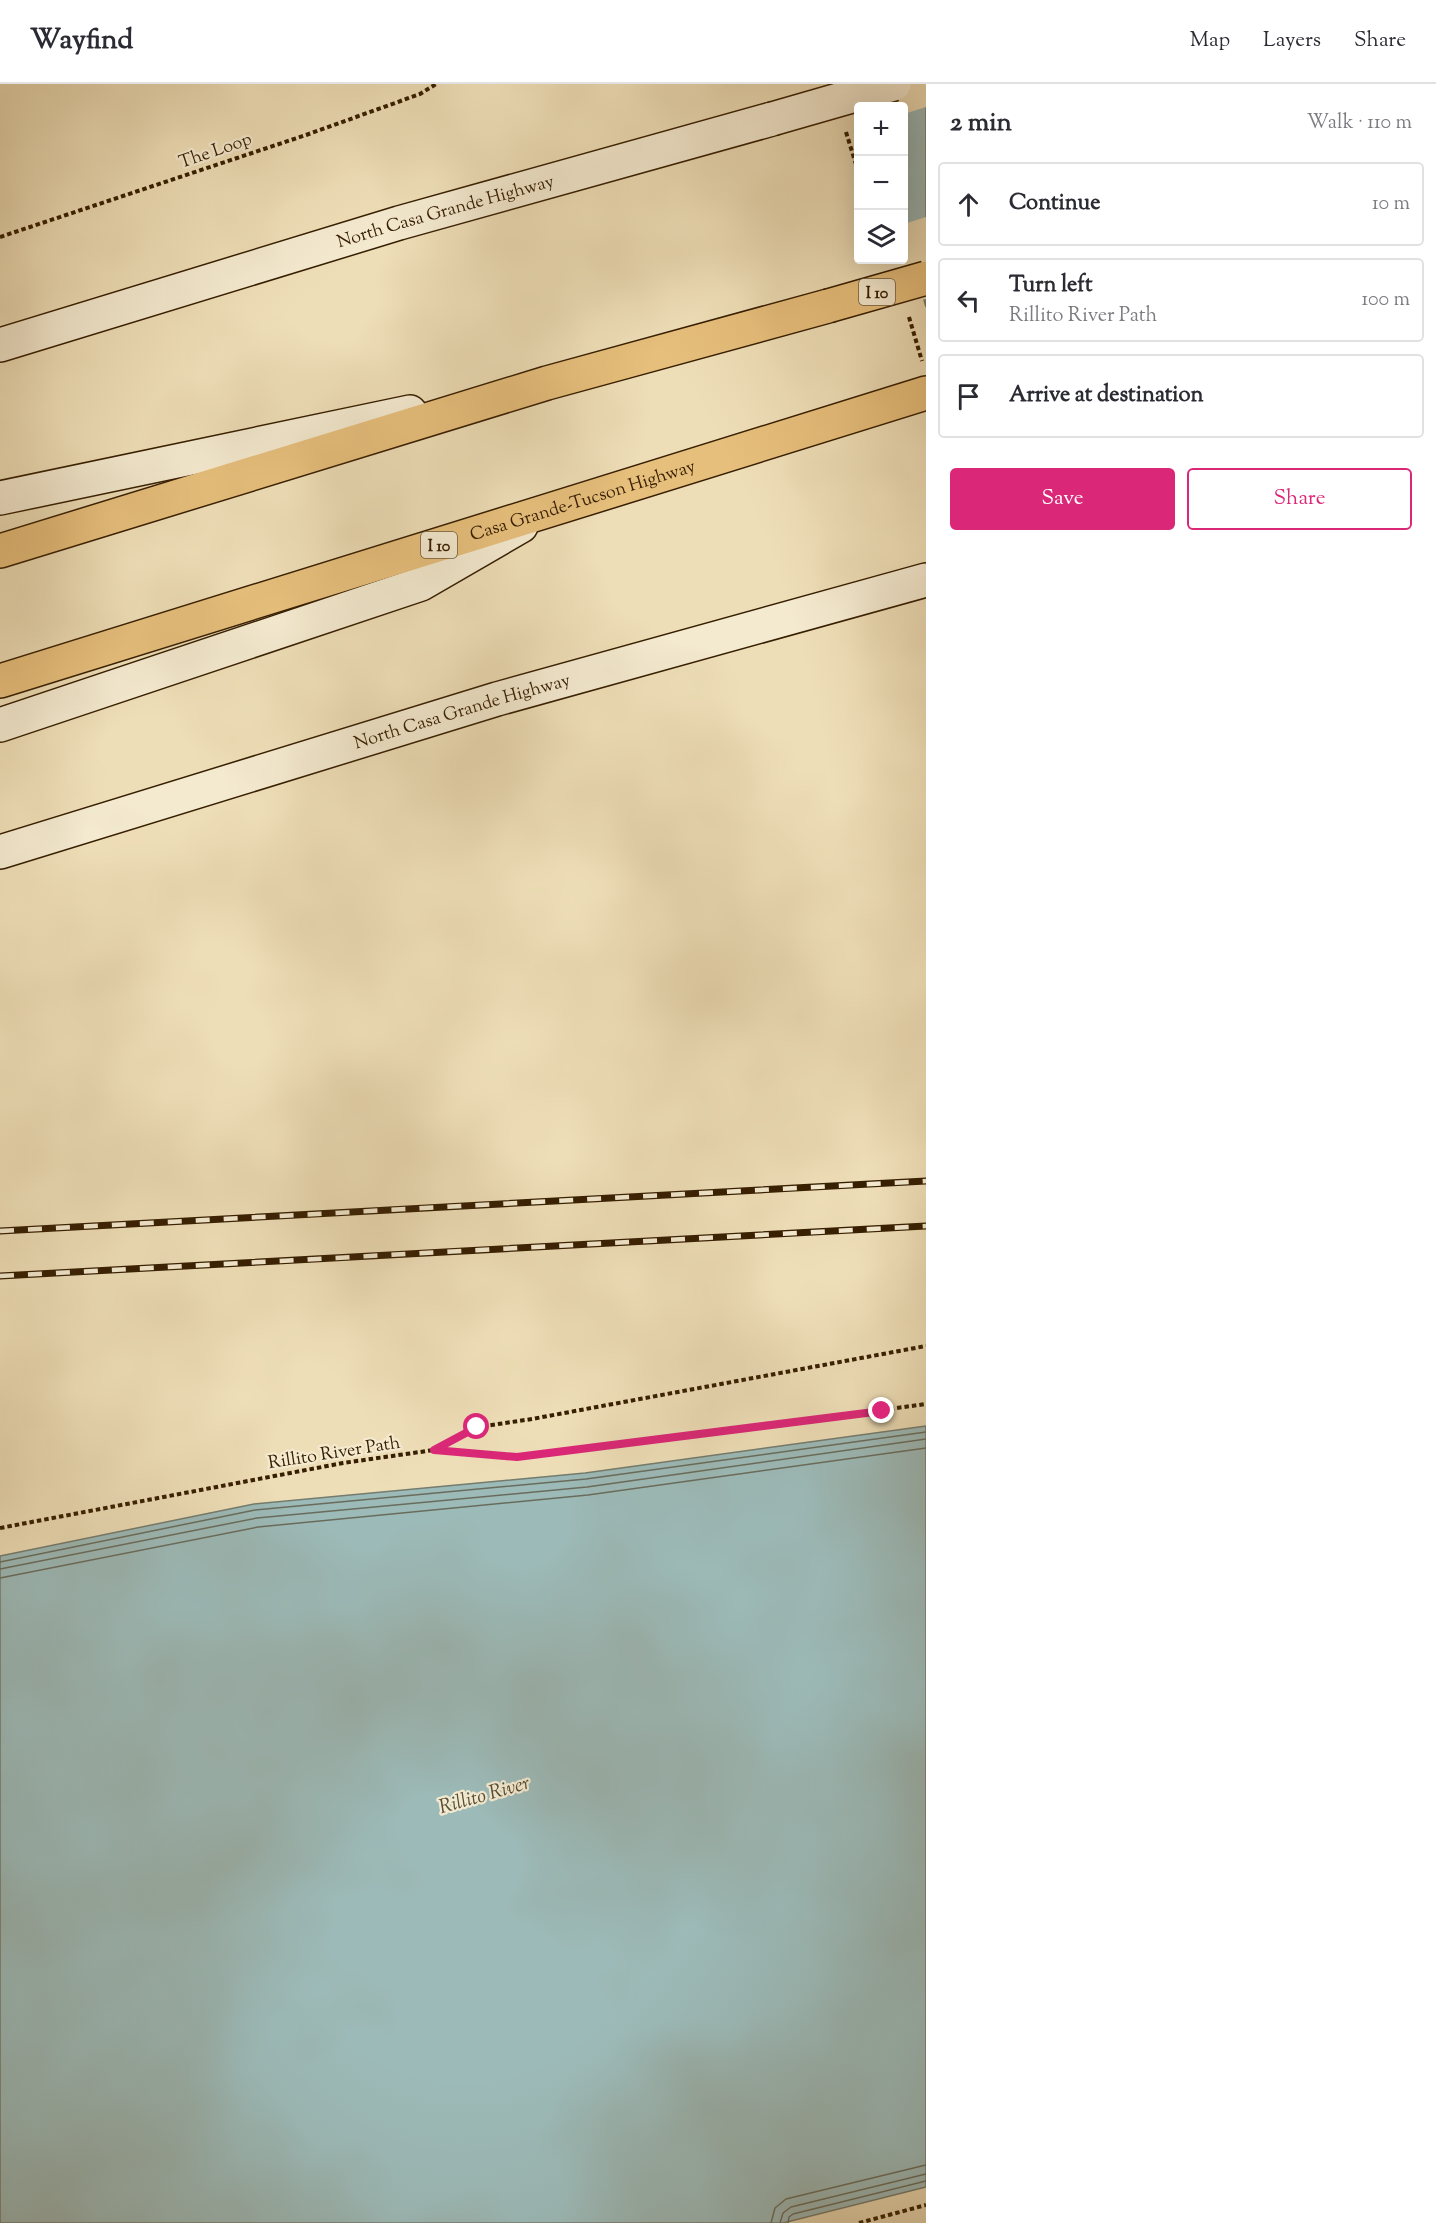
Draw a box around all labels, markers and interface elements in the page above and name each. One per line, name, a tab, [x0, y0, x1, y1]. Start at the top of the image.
text: Wayfind	[30, 21, 133, 61]
text: Map	[1190, 26, 1230, 56]
text: Layers	[1263, 26, 1321, 56]
text: Share	[1354, 26, 1406, 56]
map controls	[854, 102, 908, 264]
button: +	[854, 102, 908, 156]
text: 2 min	[950, 105, 1012, 142]
text: Walk · 110 m	[1307, 109, 1412, 138]
street label: The Loop	[176, 127, 256, 176]
button: −	[854, 156, 908, 210]
street label: North Casa Grande Highway	[334, 169, 557, 256]
icon: ahead	[952, 188, 985, 221]
text: Continue	[1009, 188, 1100, 220]
text: 10 m	[1372, 190, 1410, 219]
button: layers	[854, 210, 908, 264]
text: Turn left	[1009, 270, 1092, 302]
road number: I 10	[859, 279, 895, 305]
icon: left	[952, 284, 985, 317]
text: 100 m	[1361, 286, 1410, 315]
text: Rillito River Path	[1009, 302, 1157, 331]
icon: arrive	[952, 380, 985, 413]
text: Arrive at destination	[1009, 380, 1204, 412]
street label: Casa Grande-Tucson Highway	[467, 454, 699, 549]
button: Save	[950, 468, 1175, 530]
button: Share	[1187, 468, 1412, 530]
road number: I 10	[421, 532, 457, 558]
street label: North Casa Grande Highway	[351, 668, 574, 757]
route end	[868, 1397, 894, 1423]
route start	[463, 1413, 489, 1439]
street label: Rillito River Path	[266, 1431, 403, 1477]
water label: Rillito River	[436, 1770, 534, 1823]

